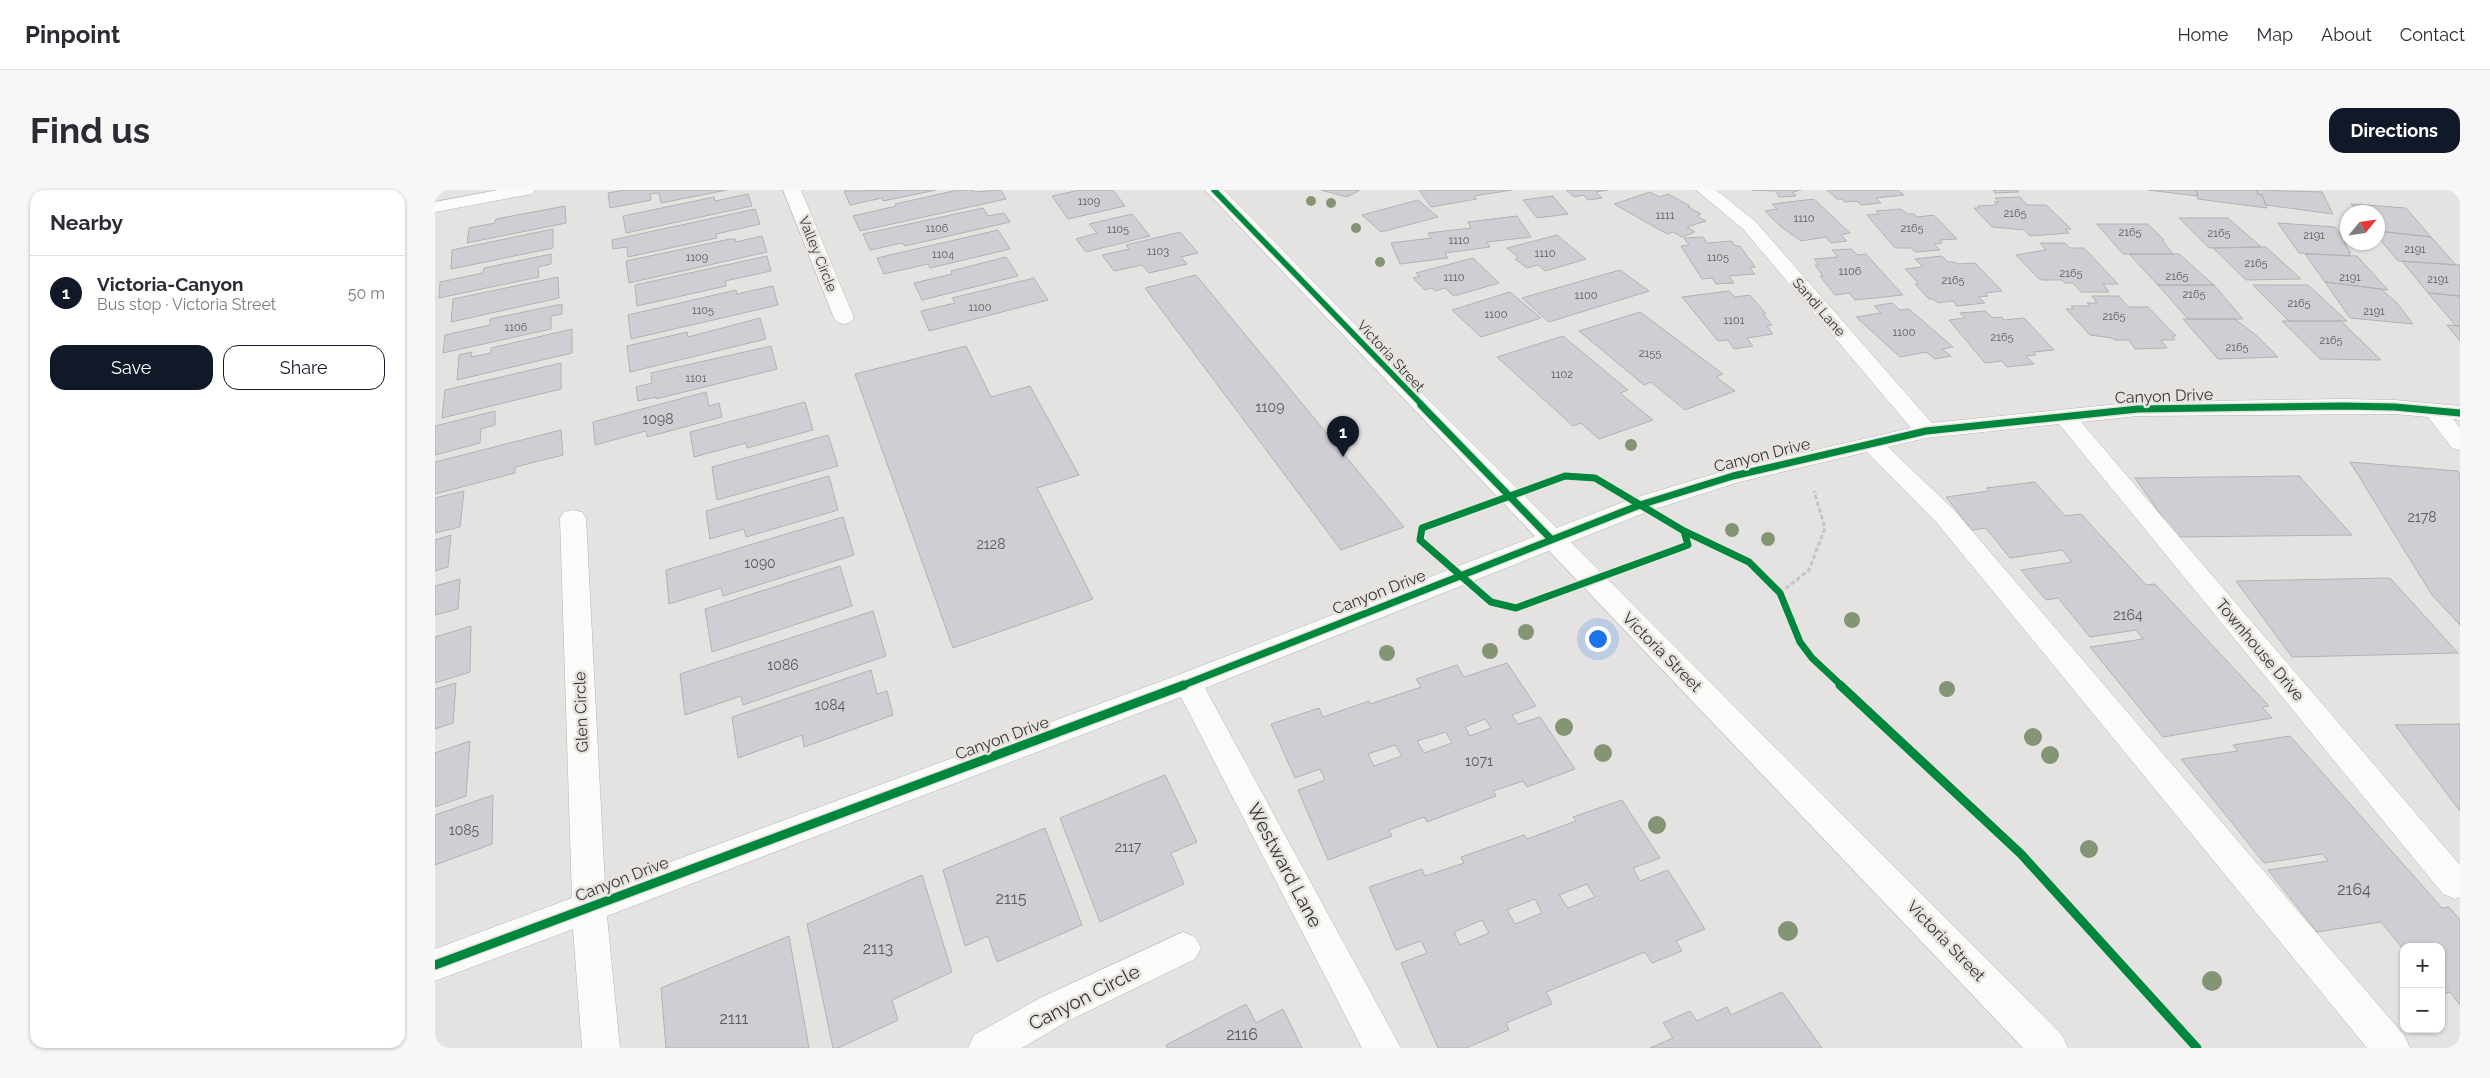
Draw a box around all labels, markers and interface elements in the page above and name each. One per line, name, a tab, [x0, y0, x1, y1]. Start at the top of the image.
text: Pinpoint	[25, 20, 120, 49]
text: Home	[2177, 24, 2228, 45]
text: Map	[2256, 24, 2293, 45]
text: About	[2321, 24, 2372, 45]
text: Contact	[2400, 24, 2465, 45]
button: Directions	[2329, 108, 2460, 153]
text: Find us	[30, 110, 150, 151]
house number: 1109	[1078, 195, 1100, 208]
north arrow	[2340, 205, 2385, 250]
house number: 2165	[2003, 207, 2027, 220]
house number: 1111	[1656, 209, 1675, 222]
text: Nearby	[50, 210, 123, 235]
house number: 1110	[1794, 212, 1815, 225]
street label: Valley Circle	[796, 214, 840, 294]
house number: 1106	[926, 222, 949, 235]
house number: 2165	[1900, 222, 1924, 235]
house number: 1105	[1107, 223, 1129, 236]
house number: 2165	[2118, 226, 2142, 239]
house number: 2165	[2207, 227, 2231, 240]
house number: 2191	[2303, 229, 2325, 242]
house number: 1110	[1449, 234, 1470, 247]
house number: 2191	[2404, 243, 2426, 256]
house number: 1103	[1147, 245, 1169, 258]
house number: 1110	[1535, 247, 1556, 260]
house number: 1104	[932, 248, 954, 261]
house number: 1109	[686, 251, 708, 264]
house number: 1105	[1707, 251, 1729, 264]
house number: 2165	[2244, 257, 2268, 270]
house number: 1106	[1839, 265, 1862, 278]
house number: 2165	[2059, 267, 2083, 280]
house number: 2165	[2165, 270, 2189, 283]
house number: 1110	[1444, 271, 1465, 284]
house number: 2191	[2339, 271, 2361, 284]
text: Victoria-Canyon	[97, 273, 244, 295]
house number: 2191	[2427, 273, 2449, 286]
house number: 2165	[1941, 274, 1965, 287]
street label: Sandi Lane	[1789, 275, 1849, 339]
text: 1	[62, 284, 70, 303]
text: 50 m	[348, 284, 385, 303]
house number: 2165	[2182, 288, 2206, 301]
house number: 1100	[1575, 289, 1598, 302]
text: Bus stop · Victoria Street	[97, 295, 276, 314]
house number: 2165	[2287, 297, 2311, 310]
house number: 1100	[969, 301, 992, 314]
house number: 1105	[692, 304, 714, 317]
house number: 2191	[2363, 305, 2385, 318]
house number: 1100	[1485, 308, 1508, 321]
house number: 2165	[2102, 310, 2126, 323]
house number: 1101	[1724, 314, 1745, 327]
street label: Victoria Street	[1354, 317, 1428, 395]
house number: 1106	[505, 321, 528, 334]
house number: 1100	[1893, 326, 1916, 339]
house number: 2165	[1990, 331, 2014, 344]
house number: 2165	[2319, 334, 2343, 347]
house number: 2165	[2225, 341, 2249, 354]
button: Save	[50, 345, 213, 390]
button: Share	[223, 345, 385, 390]
house number: 2155	[1639, 347, 1661, 360]
house number: 1102	[1551, 368, 1573, 381]
house number: 1101	[686, 372, 707, 385]
street label: Canyon Drive	[2115, 385, 2213, 407]
house number: 1109	[1256, 399, 1284, 415]
house number: 1098	[642, 411, 674, 427]
pin: 1	[1327, 416, 1359, 457]
street label: Canyon Drive	[1712, 434, 1812, 476]
house number: 2178	[2407, 509, 2437, 525]
house number: 2128	[977, 536, 1005, 552]
house number: 1090	[744, 555, 776, 571]
street label: Canyon Drive	[1330, 566, 1428, 618]
street label: Townhouse Drive	[2212, 595, 2308, 705]
house number: 2164	[2113, 607, 2143, 623]
street label: Victoria Street	[1618, 608, 1706, 696]
your location	[1585, 626, 1611, 652]
house number: 1086	[767, 657, 799, 673]
street label: Glen Circle	[570, 671, 592, 753]
house number: 1084	[815, 697, 846, 713]
street label: Canyon Drive	[953, 712, 1051, 764]
house number: 1071	[1465, 753, 1493, 769]
street label: Westward Lane	[1243, 799, 1327, 931]
house number: 1085	[449, 822, 480, 838]
house number: 2117	[1115, 839, 1142, 855]
street label: Canyon Drive	[573, 853, 671, 905]
house number: 2164	[2337, 880, 2371, 899]
house number: 2115	[996, 889, 1027, 908]
street label: Victoria Street	[1903, 897, 1989, 986]
house number: 2113	[863, 939, 893, 958]
map controls	[2400, 943, 2445, 1033]
button: +	[2400, 943, 2445, 988]
street label: Canyon Circle	[1025, 960, 1143, 1034]
button: −	[2400, 988, 2445, 1033]
house number: 2111	[720, 1009, 749, 1028]
house number: 2116	[1226, 1025, 1258, 1044]

